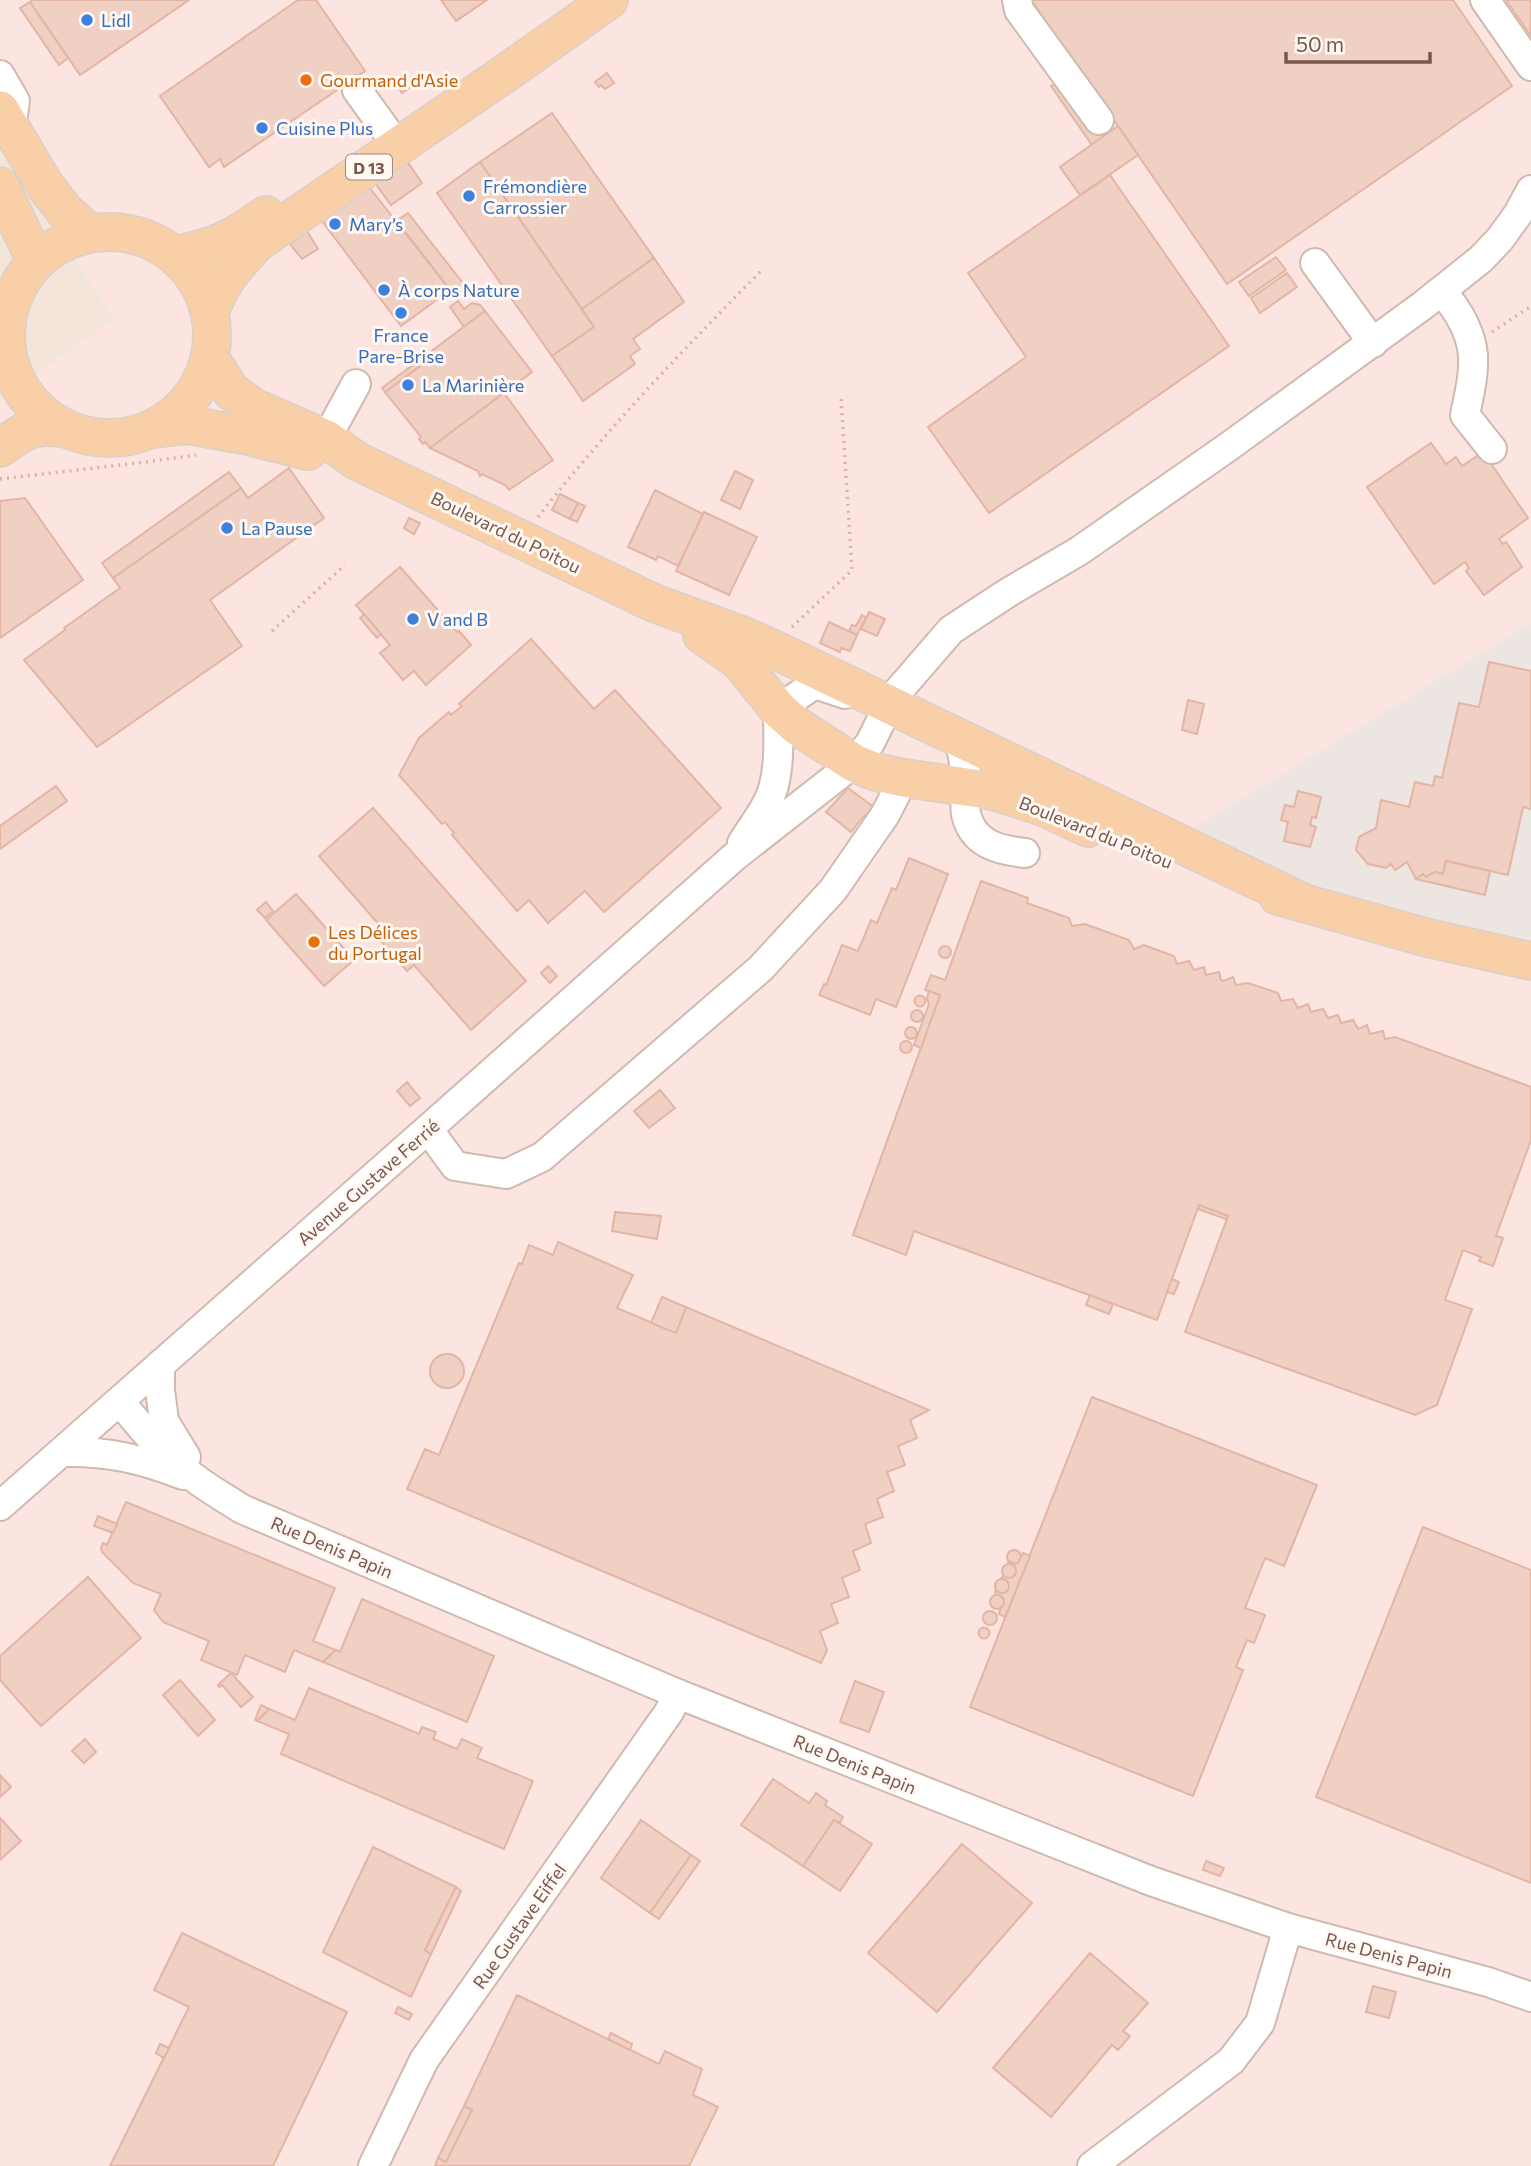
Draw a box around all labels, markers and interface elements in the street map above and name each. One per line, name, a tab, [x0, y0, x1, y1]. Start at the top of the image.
place label: Lidl	[101, 9, 131, 31]
marker: Lidl	[79, 12, 95, 28]
scale bar	[1286, 21, 1430, 65]
text: 50 m	[1296, 31, 1344, 56]
place label: Gourmand d'Asie	[320, 69, 458, 91]
marker: Gourmand d'Asie	[298, 72, 314, 88]
place label: Cuisine Plus	[276, 117, 373, 139]
marker: Cuisine Plus	[254, 120, 270, 136]
road number: D 13	[346, 154, 392, 180]
place label: Frémondière Carrossier	[483, 175, 587, 218]
marker: Frémondière Carrossier	[461, 188, 477, 204]
place label: Mary’s	[349, 213, 403, 235]
marker: Mary’s	[327, 216, 343, 232]
place label: À corps Nature	[398, 279, 520, 301]
marker: À corps Nature	[376, 282, 392, 298]
marker: France Pare-Brise	[393, 305, 409, 321]
place label: France Pare-Brise	[358, 324, 444, 367]
place label: La Marinière	[422, 374, 524, 396]
marker: La Marinière	[400, 377, 416, 393]
street label: Boulevard du Poitou	[428, 486, 584, 578]
place label: La Pause	[241, 517, 313, 539]
marker: La Pause	[219, 520, 235, 536]
place label: V and B	[427, 608, 488, 630]
marker: V and B	[405, 611, 421, 627]
street label: Boulevard du Poitou	[1016, 791, 1176, 873]
place label: Les Délices du Portugal	[328, 921, 422, 964]
marker: Les Délices du Portugal	[306, 934, 322, 950]
street label: Avenue Gustave Ferrié	[292, 1114, 444, 1250]
street label: Rue Denis Papin	[268, 1511, 396, 1583]
street label: Rue Denis Papin	[790, 1729, 920, 1799]
street label: Rue Gustave Eiffel	[468, 1859, 570, 1993]
street label: Rue Denis Papin	[1323, 1927, 1455, 1983]

